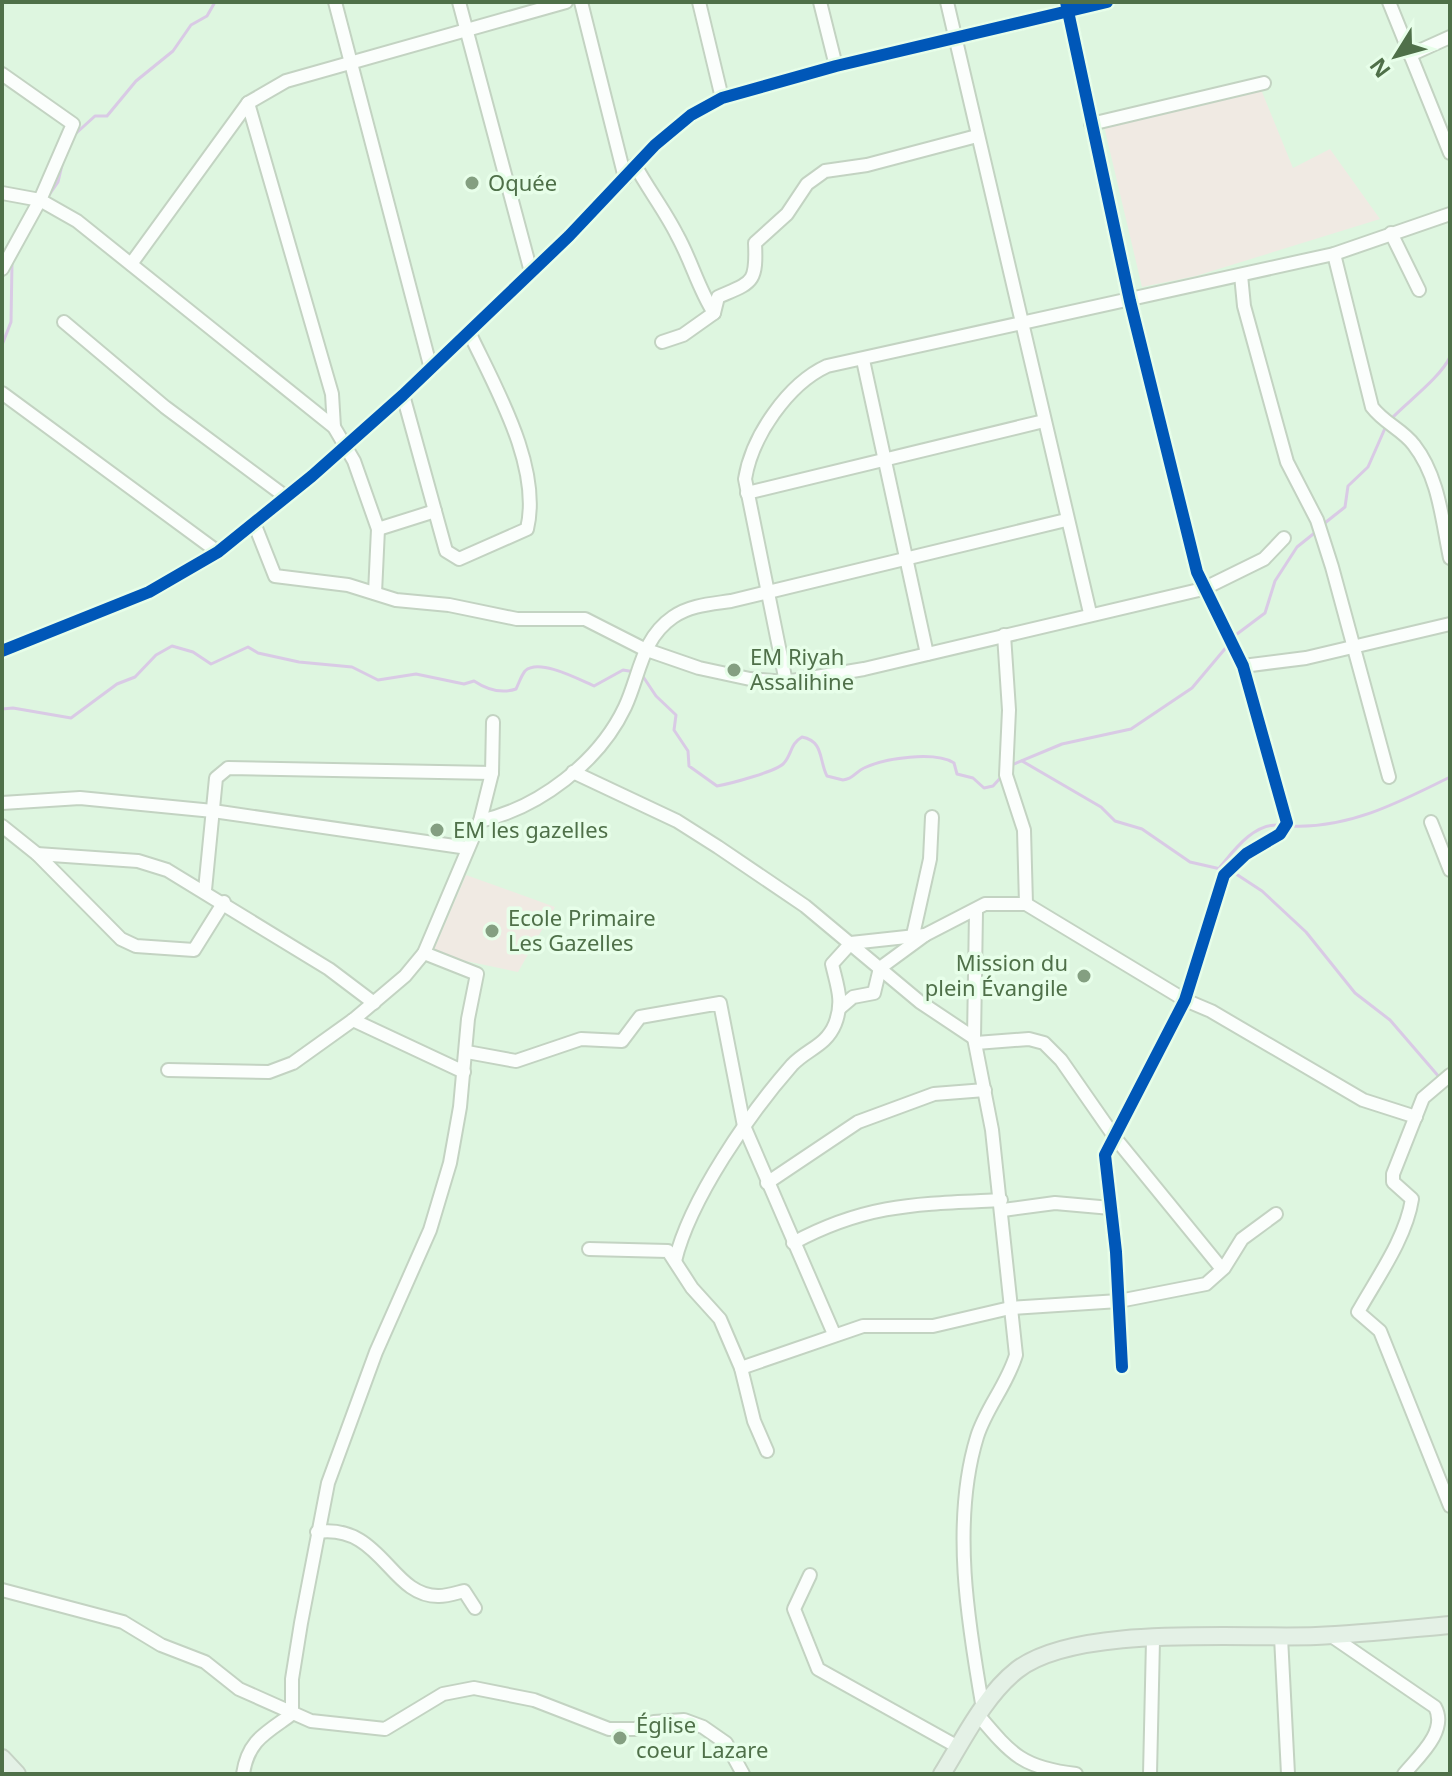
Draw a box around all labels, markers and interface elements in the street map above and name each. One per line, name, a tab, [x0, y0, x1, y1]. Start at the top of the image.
north arrow	[1356, 16, 1436, 96]
text: N	[1362, 52, 1397, 85]
place label: Oquée	[488, 167, 557, 197]
marker: Oquée	[463, 174, 481, 192]
place label: EM Riyah Assalihine	[750, 641, 854, 696]
marker: EM Riyah Assalihine	[725, 661, 743, 679]
place label: EM les gazelles	[453, 814, 608, 844]
marker: EM les gazelles	[428, 821, 446, 839]
place label: Ecole Primaire Les Gazelles	[508, 902, 656, 957]
marker: Ecole Primaire Les Gazelles	[483, 922, 501, 940]
place label: Mission du plein Évangile	[925, 947, 1068, 1002]
marker: Mission du plein Évangile	[1075, 967, 1093, 985]
place label: Église coeur Lazare	[636, 1709, 768, 1764]
marker: Église coeur Lazare	[611, 1729, 629, 1747]

